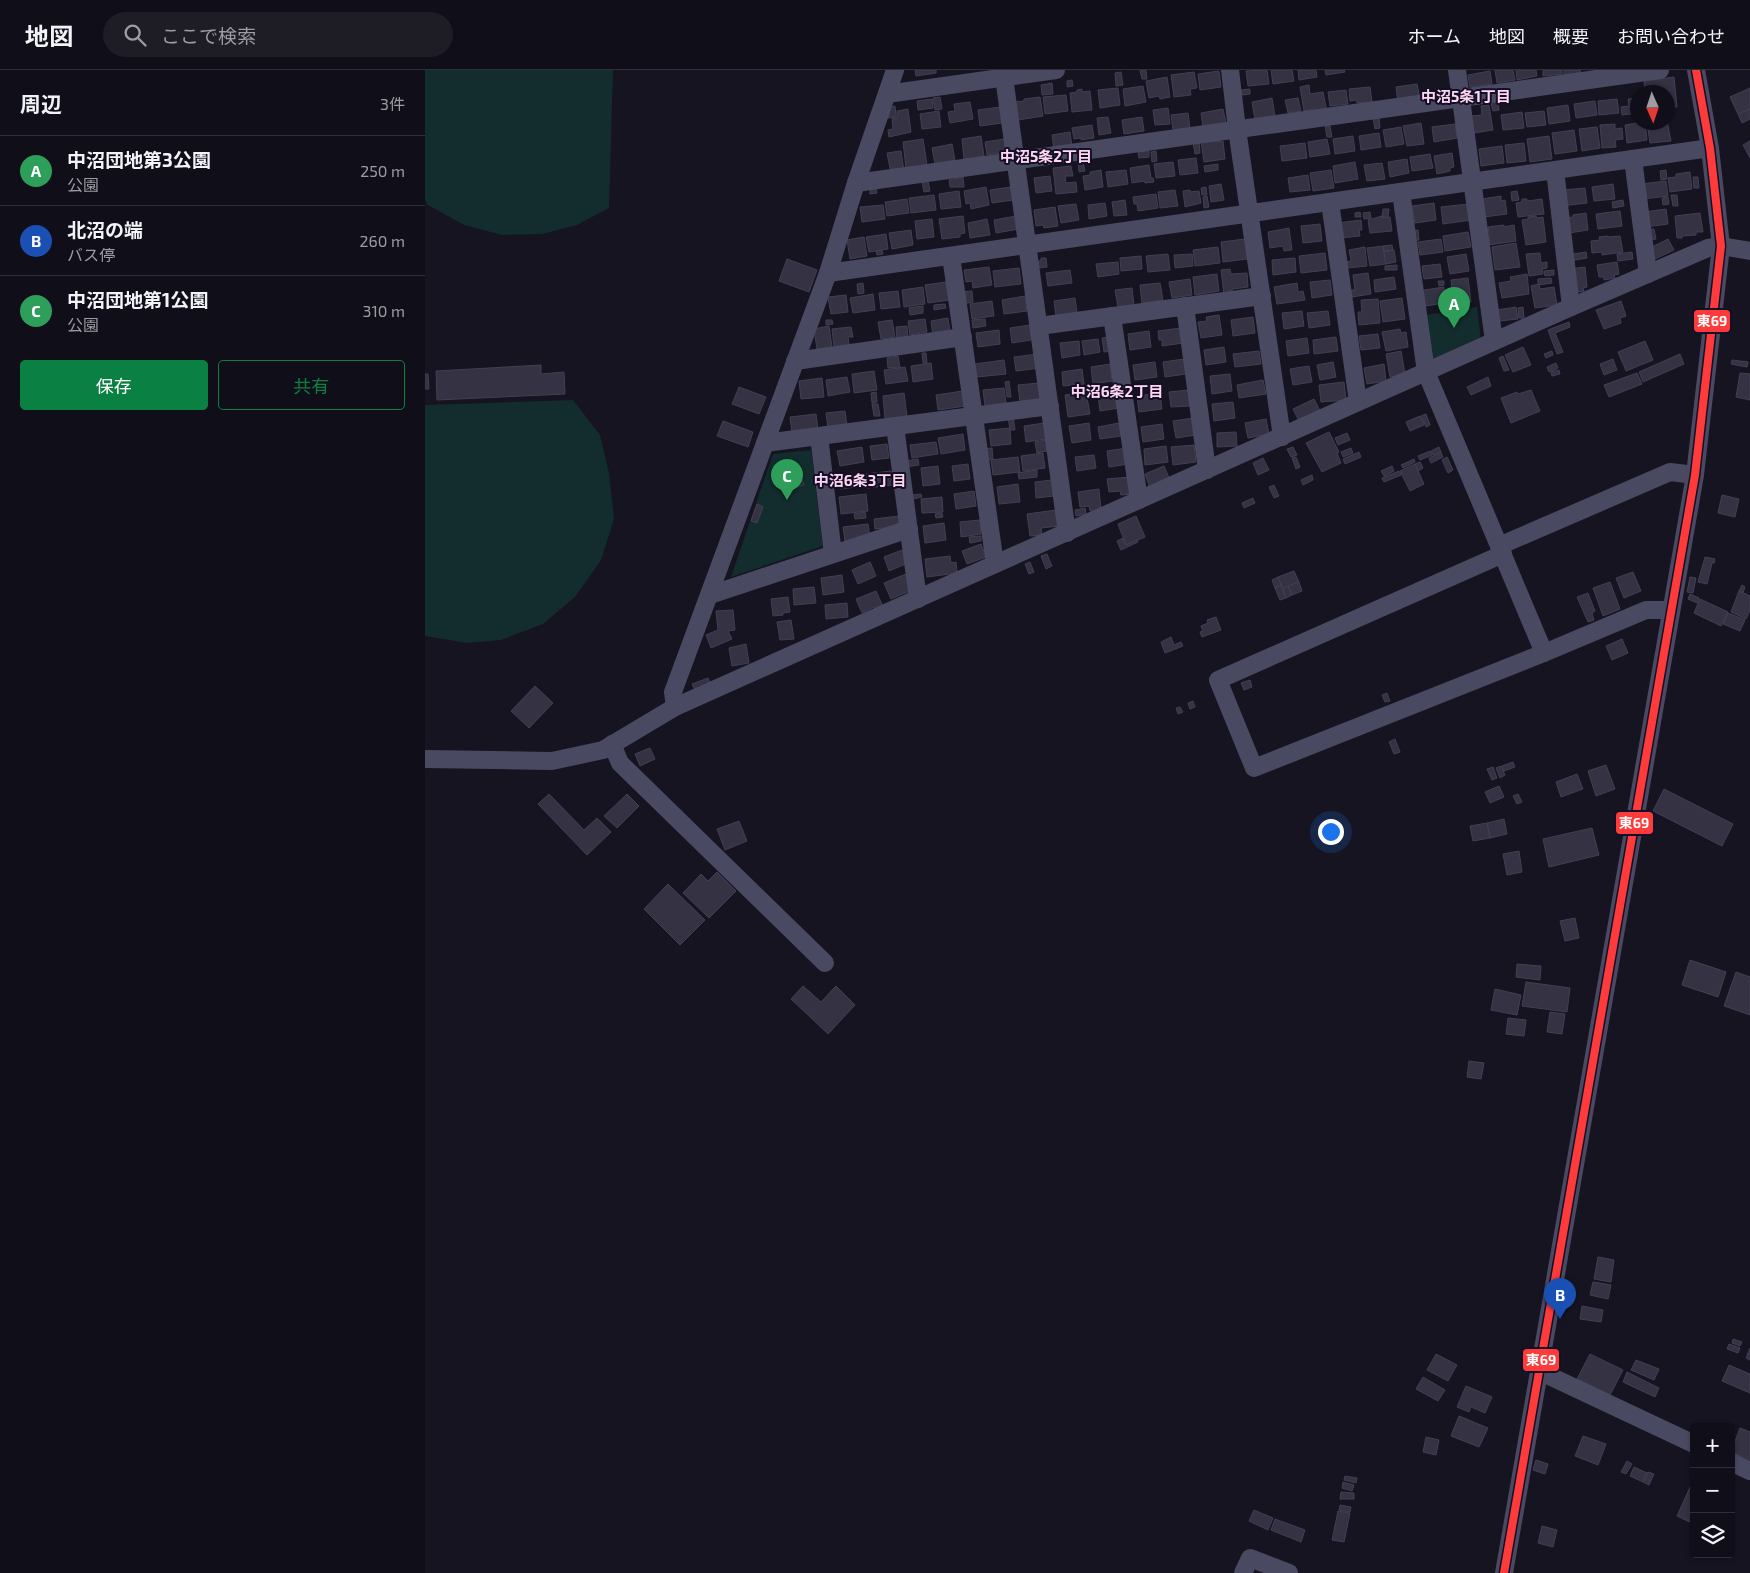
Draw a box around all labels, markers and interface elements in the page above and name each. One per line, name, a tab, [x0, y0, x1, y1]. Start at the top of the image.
search box	[103, 12, 453, 57]
text: 地図	[25, 21, 73, 50]
icon: search	[121, 21, 149, 49]
text: ここで検索	[161, 24, 256, 47]
text: ホーム	[1408, 25, 1461, 47]
text: 地図	[1489, 25, 1525, 47]
text: 概要	[1553, 25, 1589, 47]
text: お問い合わせ	[1617, 25, 1725, 47]
north arrow	[1630, 85, 1675, 130]
district label: 中沼5条1丁目	[1421, 87, 1511, 105]
text: 周辺	[20, 91, 62, 116]
text: 3件	[380, 94, 405, 113]
district label: 中沼5条2丁目	[1000, 147, 1092, 165]
text: 中沼団地第3公園	[67, 148, 211, 171]
text: A	[31, 161, 41, 180]
text: 250 m	[360, 161, 405, 180]
text: 公園	[67, 175, 99, 194]
text: 北沼の端	[67, 218, 143, 241]
text: B	[31, 231, 41, 250]
text: 260 m	[360, 231, 405, 250]
text: バス停	[67, 245, 115, 264]
pin: A	[1438, 287, 1470, 328]
text: 中沼団地第1公園	[67, 288, 208, 311]
text: C	[31, 301, 41, 320]
text: 310 m	[363, 301, 405, 320]
line badge: 東69	[1693, 309, 1731, 333]
text: 東69	[1697, 312, 1727, 329]
text: 公園	[67, 315, 99, 334]
button: 保存	[20, 360, 208, 410]
button: 共有	[218, 360, 405, 410]
district label: 中沼6条2丁目	[1071, 382, 1163, 400]
pin: C	[771, 459, 803, 500]
district label: 中沼6条3丁目	[814, 471, 906, 489]
line badge: 東69	[1615, 811, 1654, 835]
text: 東69	[1619, 814, 1649, 831]
your location	[1318, 819, 1344, 845]
pin: B	[1544, 1278, 1576, 1319]
line badge: 東69	[1522, 1348, 1560, 1372]
text: 東69	[1526, 1351, 1556, 1368]
map controls	[1690, 1423, 1735, 1558]
button: +	[1690, 1423, 1735, 1468]
button: −	[1690, 1468, 1735, 1513]
button: layers	[1690, 1513, 1735, 1558]

